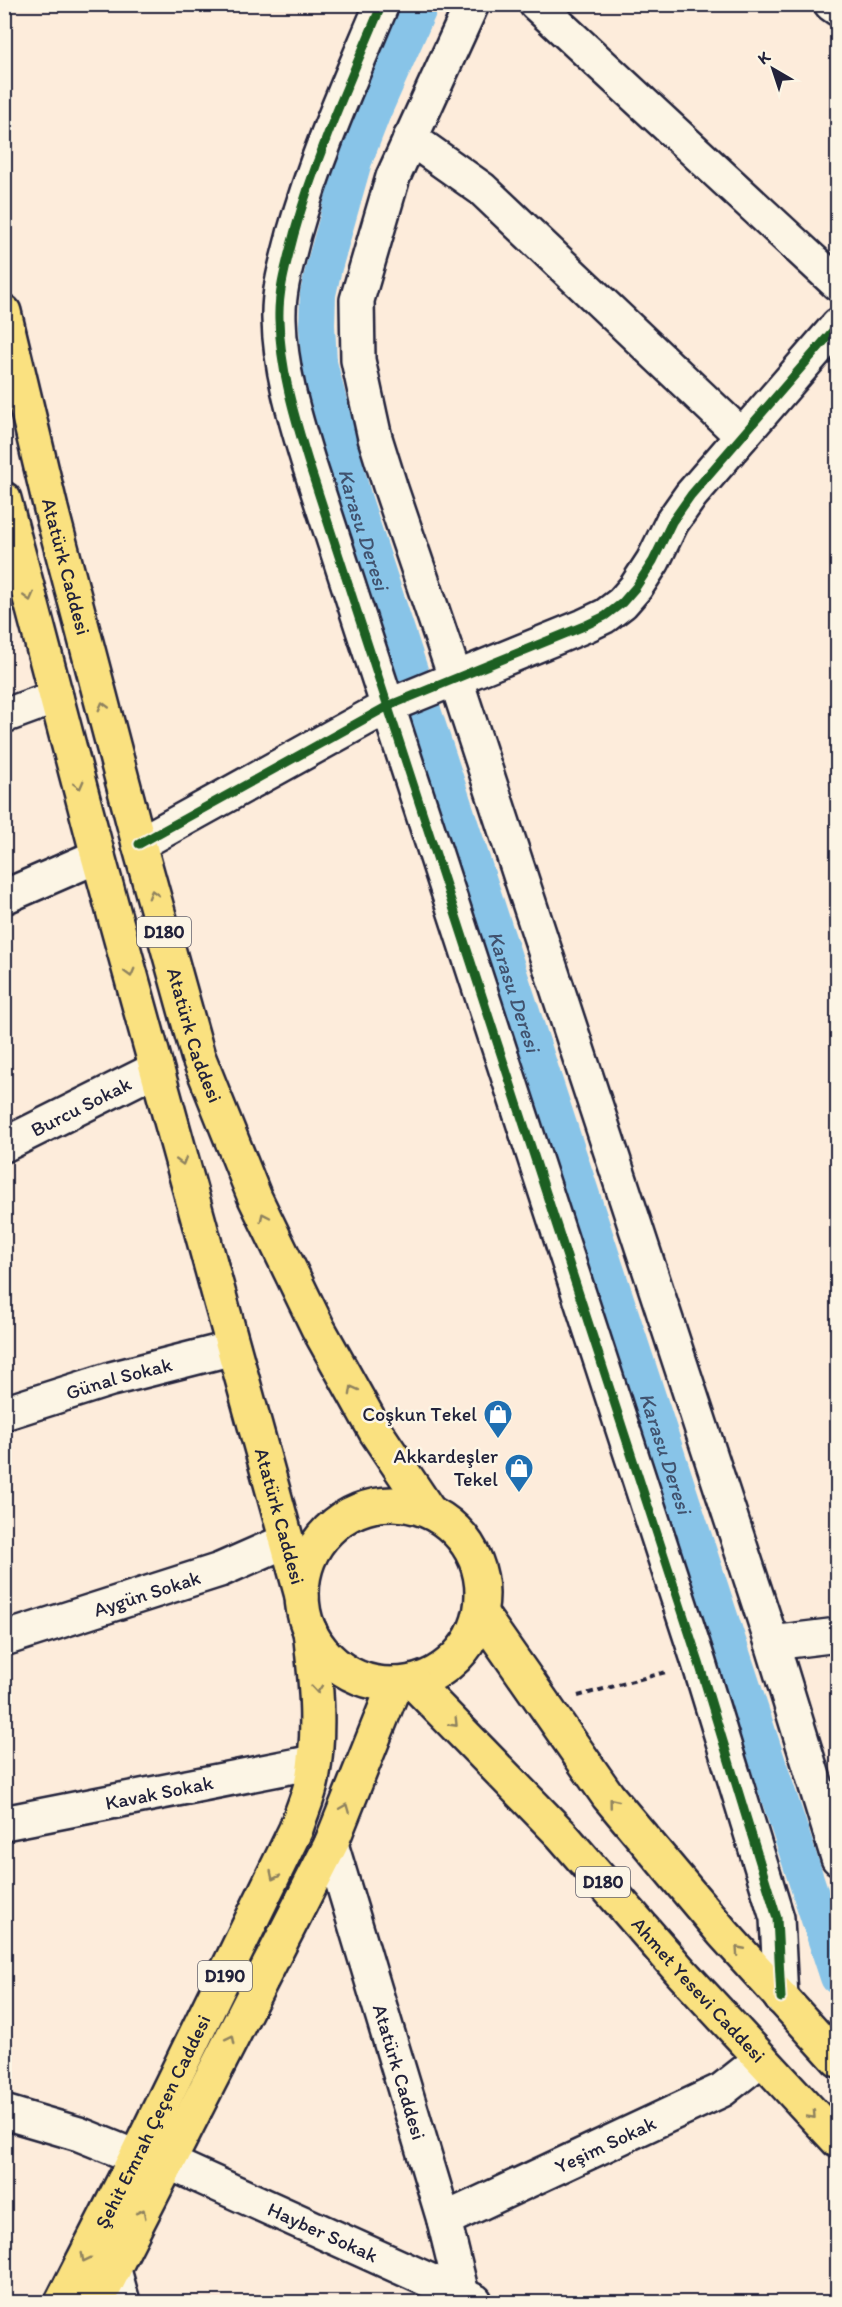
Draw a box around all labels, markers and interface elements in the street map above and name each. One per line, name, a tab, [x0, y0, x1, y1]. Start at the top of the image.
north arrow	[743, 39, 803, 99]
text: K	[754, 47, 774, 68]
water label: Karasu Deresi	[334, 466, 396, 596]
street label: Atatürk Caddesi	[37, 496, 96, 638]
one-way arrow	[22, 591, 35, 601]
one-way arrow	[97, 701, 110, 711]
one-way arrow	[72, 779, 84, 790]
one-way arrow	[148, 889, 160, 900]
road number: D180	[137, 917, 191, 947]
water label: Karasu Deresi	[484, 928, 547, 1057]
street label: Atatürk Caddesi	[162, 965, 228, 1106]
one-way arrow	[123, 968, 135, 978]
street label: Burcu Sokak	[27, 1071, 136, 1142]
one-way arrow	[175, 1156, 187, 1166]
one-way arrow	[259, 1213, 271, 1224]
street label: Günal Sokak	[63, 1352, 175, 1405]
one-way arrow	[349, 1386, 360, 1397]
water label: Karasu Deresi	[635, 1389, 699, 1519]
shop icon: Coşkun Tekel	[482, 1398, 514, 1440]
place label: Coşkun Tekel	[362, 1402, 477, 1426]
place label: Akkardeşler Tekel	[394, 1444, 498, 1491]
street label: Atatürk Caddesi	[250, 1445, 310, 1587]
shop icon: Akkardeşler Tekel	[503, 1452, 535, 1494]
street label: Aygün Sokak	[90, 1565, 203, 1622]
one-way arrow	[310, 1684, 323, 1693]
one-way arrow	[446, 1716, 457, 1727]
street label: Kavak Sokak	[103, 1770, 216, 1815]
one-way arrow	[609, 1797, 620, 1808]
one-way arrow	[338, 1804, 351, 1814]
road number: D180	[576, 1867, 630, 1897]
one-way arrow	[269, 1869, 281, 1880]
street label: Ahmet Yesevi Caddesi	[627, 1912, 771, 2067]
one-way arrow	[735, 1947, 746, 1957]
road number: D190	[198, 1961, 252, 1991]
street label: Atatürk Caddesi	[368, 2001, 431, 2143]
street label: Şehit Emrah Çeçen Caddesi	[90, 2011, 216, 2232]
one-way arrow	[224, 2035, 235, 2046]
one-way arrow	[805, 2107, 816, 2118]
street label: Yeşim Sokak	[551, 2110, 660, 2178]
street label: Hayber Sokak	[264, 2197, 382, 2267]
one-way arrow	[135, 2208, 147, 2219]
one-way arrow	[81, 2251, 93, 2262]

